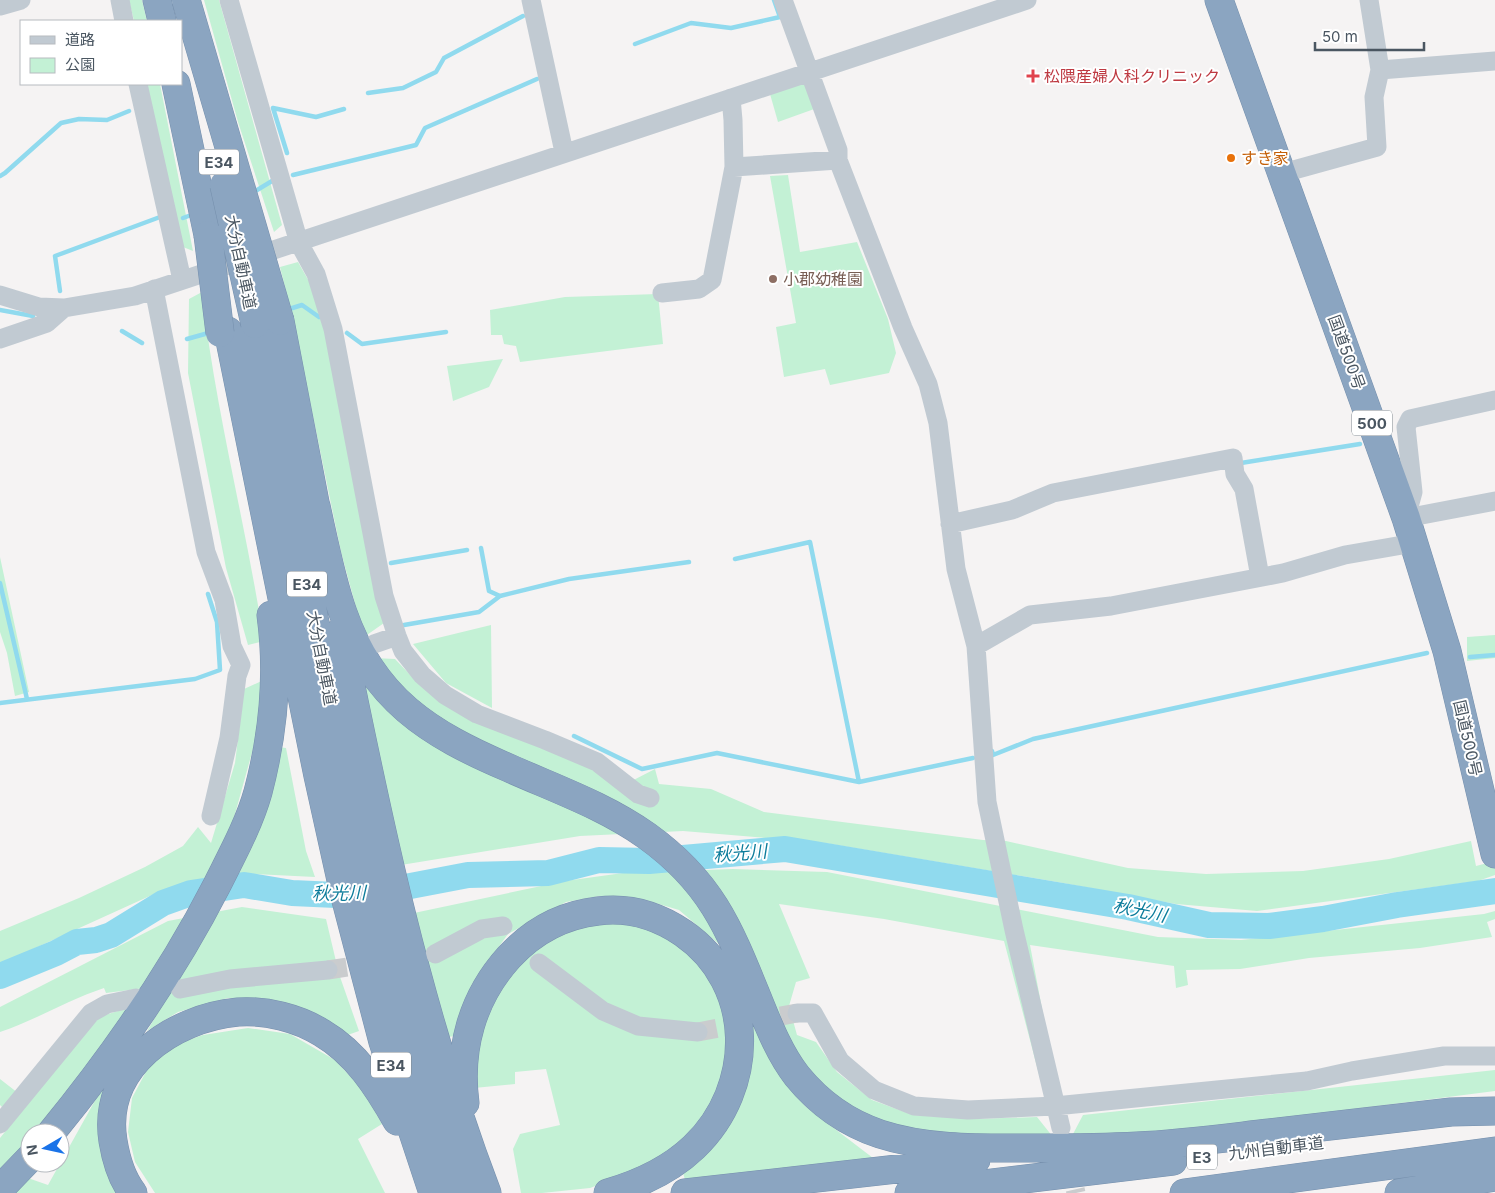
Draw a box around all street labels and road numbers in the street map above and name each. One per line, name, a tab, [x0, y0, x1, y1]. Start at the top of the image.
road number: E34	[199, 150, 239, 174]
street label: 大分自動車道	[221, 213, 261, 311]
street label: 国道500号	[1324, 312, 1370, 392]
road number: 500	[1352, 410, 1392, 436]
road number: E34	[287, 572, 327, 596]
street label: 大分自動車道	[303, 609, 341, 707]
street label: 国道500号	[1449, 698, 1487, 778]
road number: E34	[371, 1052, 411, 1078]
street label: 九州自動車道	[1227, 1132, 1325, 1164]
road number: E3	[1187, 1144, 1217, 1170]

